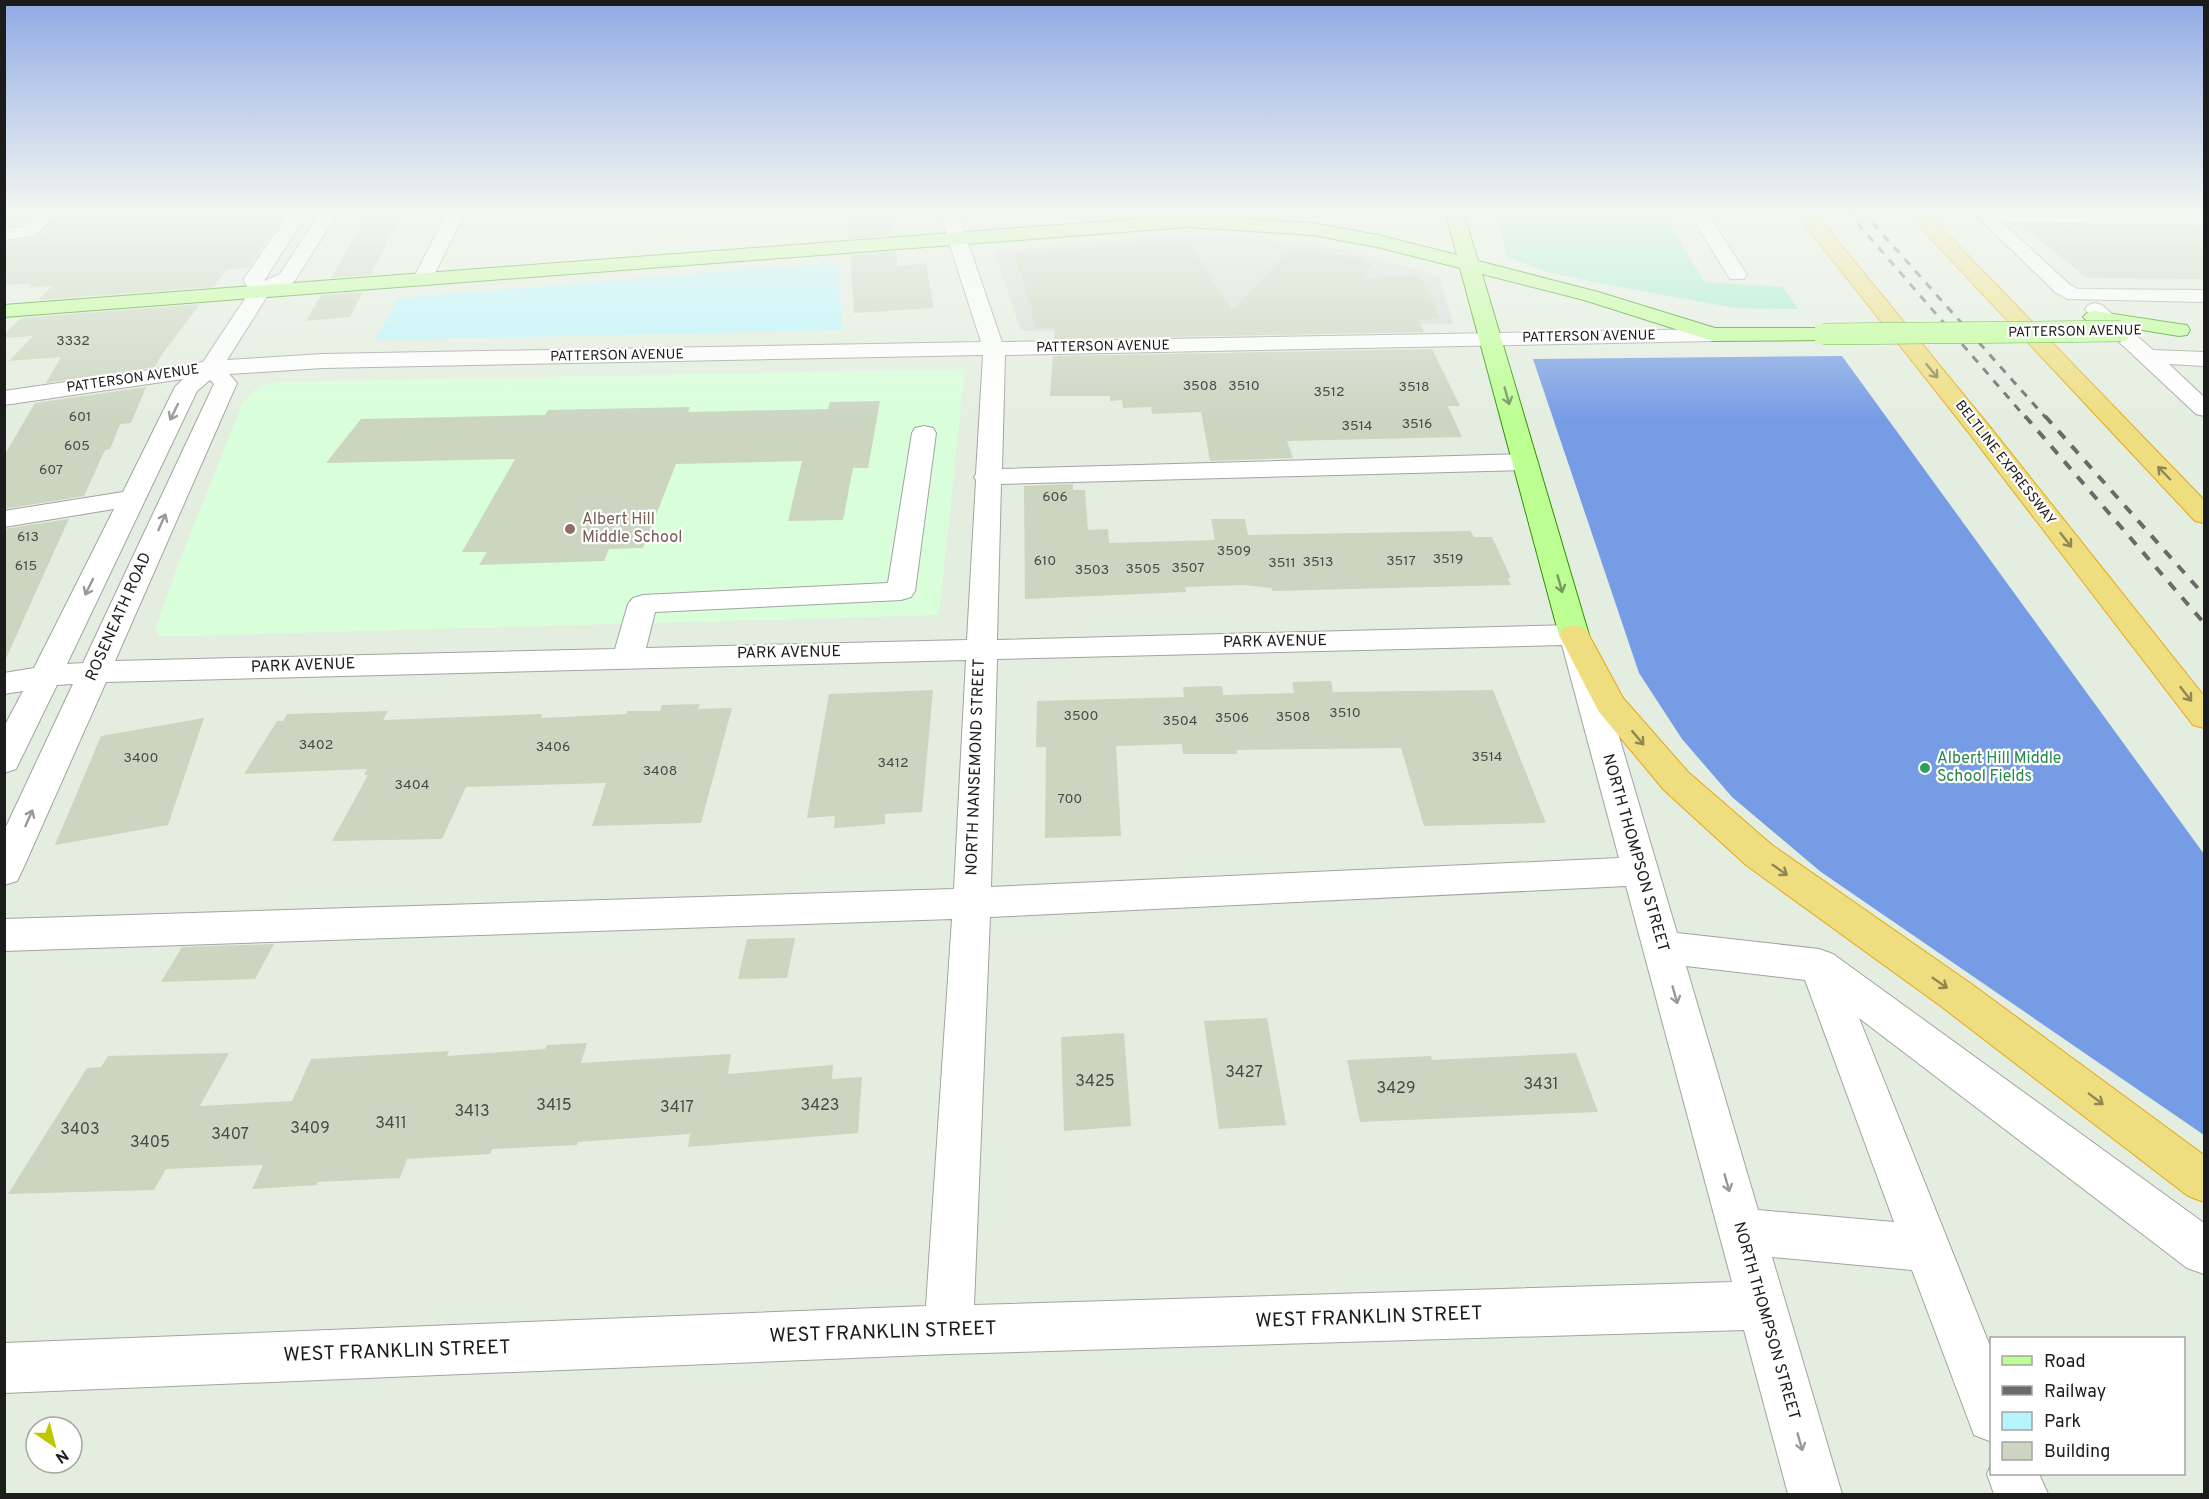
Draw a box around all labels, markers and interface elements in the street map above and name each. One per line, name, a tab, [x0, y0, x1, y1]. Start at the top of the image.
street label: PATTERSON AVENUE	[2008, 322, 2142, 342]
street label: PATTERSON AVENUE	[1522, 327, 1656, 347]
house number: 3332	[56, 333, 90, 350]
street label: PATTERSON AVENUE	[1036, 337, 1170, 357]
street label: PATTERSON AVENUE	[550, 346, 684, 366]
street label: PATTERSON AVENUE	[66, 361, 200, 397]
one-way arrow	[1925, 363, 1939, 378]
house number: 3508	[1183, 378, 1217, 395]
house number: 3510	[1228, 378, 1260, 395]
house number: 3518	[1399, 379, 1429, 396]
house number: 3512	[1314, 384, 1344, 401]
one-way arrow	[1502, 386, 1513, 405]
street label: BELTLINE EXPRESSWAY	[1951, 397, 2059, 529]
one-way arrow	[168, 402, 180, 420]
house number: 601	[69, 409, 91, 426]
house number: 3516	[1402, 416, 1432, 433]
house number: 3514	[1342, 418, 1372, 435]
house number: 605	[64, 438, 90, 455]
house number: 607	[39, 462, 63, 479]
one-way arrow	[2157, 465, 2171, 480]
house number: 606	[1042, 489, 1068, 506]
place label: Albert Hill Middle School	[582, 510, 682, 548]
one-way arrow	[157, 514, 168, 532]
marker: Albert Hill Middle School	[563, 522, 577, 536]
house number: 613	[17, 529, 39, 546]
one-way arrow	[2060, 532, 2073, 548]
house number: 3509	[1217, 543, 1251, 560]
street label: ROSENEATH ROAD	[82, 550, 156, 684]
house number: 3519	[1433, 551, 1463, 568]
house number: 610	[1034, 553, 1056, 570]
house number: 3517	[1386, 553, 1416, 570]
house number: 3513	[1303, 554, 1333, 571]
house number: 3511	[1268, 555, 1296, 572]
house number: 615	[15, 558, 37, 575]
house number: 3507	[1172, 560, 1204, 577]
house number: 3505	[1126, 561, 1160, 578]
house number: 3503	[1075, 562, 1109, 579]
one-way arrow	[1554, 574, 1566, 593]
one-way arrow	[83, 578, 95, 596]
street label: PARK AVENUE	[1223, 631, 1327, 653]
street label: PARK AVENUE	[737, 642, 841, 664]
street label: PARK AVENUE	[251, 654, 355, 678]
street label: NORTH NANSEMOND STREET	[962, 658, 990, 876]
one-way arrow	[2180, 686, 2193, 702]
house number: 3510	[1329, 705, 1361, 722]
house number: 3500	[1064, 708, 1098, 725]
house number: 3508	[1276, 709, 1310, 726]
house number: 3506	[1215, 710, 1249, 727]
house number: 3504	[1163, 713, 1197, 730]
one-way arrow	[1632, 730, 1645, 746]
house number: 3402	[299, 737, 333, 754]
house number: 3406	[536, 739, 570, 756]
house number: 3514	[1472, 749, 1502, 766]
place label: Albert Hill Middle School Fields	[1937, 749, 2061, 787]
house number: 3400	[124, 750, 159, 767]
street label: NORTH THOMPSON STREET	[1597, 752, 1673, 954]
house number: 3412	[878, 755, 908, 772]
marker: Albert Hill Middle School Fields	[1918, 761, 1932, 775]
house number: 3408	[643, 763, 677, 780]
house number: 3404	[395, 777, 429, 794]
house number: 700	[1058, 791, 1082, 808]
one-way arrow	[24, 809, 35, 827]
one-way arrow	[1772, 864, 1788, 876]
one-way arrow	[1931, 977, 1947, 989]
one-way arrow	[1669, 985, 1681, 1004]
house number: 3427	[1225, 1063, 1263, 1083]
house number: 3425	[1075, 1072, 1115, 1092]
house number: 3431	[1523, 1075, 1559, 1095]
house number: 3429	[1377, 1079, 1415, 1099]
one-way arrow	[2088, 1093, 2104, 1106]
house number: 3415	[536, 1096, 572, 1116]
house number: 3423	[801, 1096, 840, 1116]
house number: 3417	[660, 1098, 694, 1118]
house number: 3413	[454, 1102, 490, 1122]
house number: 3411	[375, 1114, 407, 1134]
house number: 3409	[290, 1119, 330, 1139]
house number: 3403	[60, 1120, 100, 1140]
house number: 3407	[211, 1125, 249, 1145]
house number: 3405	[130, 1133, 170, 1153]
one-way arrow	[1722, 1173, 1734, 1192]
street label: NORTH THOMPSON STREET	[1728, 1220, 1804, 1422]
street label: WEST FRANKLIN STREET	[1255, 1301, 1483, 1335]
street label: WEST FRANKLIN STREET	[769, 1316, 997, 1350]
street label: WEST FRANKLIN STREET	[283, 1335, 511, 1369]
legend	[1990, 1337, 2185, 1475]
text: Road	[2044, 1351, 2086, 1374]
text: Railway	[2044, 1381, 2106, 1404]
text: Park	[2044, 1411, 2081, 1434]
north arrow	[24, 1415, 84, 1475]
one-way arrow	[1795, 1432, 1806, 1451]
text: Building	[2044, 1441, 2110, 1464]
text: N	[51, 1444, 72, 1467]

